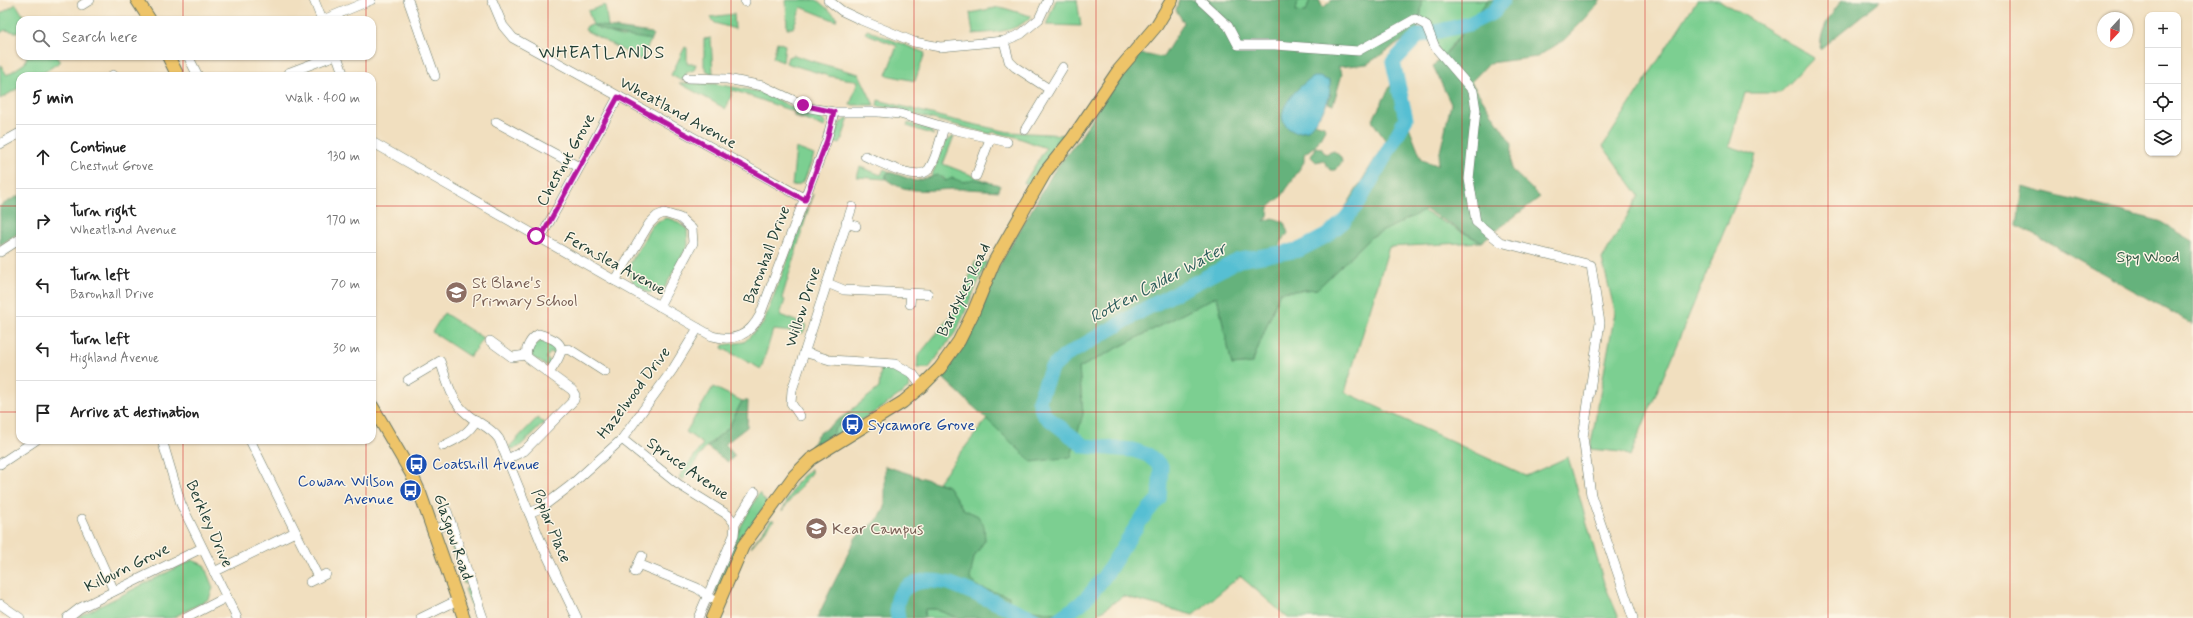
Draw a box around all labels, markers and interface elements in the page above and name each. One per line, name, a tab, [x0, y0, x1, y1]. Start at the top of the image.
north arrow	[2097, 12, 2133, 48]
map controls	[2145, 12, 2181, 156]
button: +	[2145, 12, 2181, 48]
search box	[16, 16, 376, 60]
icon: search	[30, 27, 52, 49]
text: Search here	[62, 28, 138, 48]
district label: WHEATLANDS	[539, 41, 665, 65]
button: −	[2145, 48, 2181, 84]
street label: Wheatland Avenue	[616, 72, 741, 154]
button: locate	[2145, 84, 2181, 120]
text: 5 min	[32, 87, 74, 109]
text: Walk · 400 m	[285, 90, 360, 107]
route end	[794, 96, 812, 114]
street label: Chestnut Grove	[532, 110, 600, 210]
button: layers	[2145, 120, 2181, 156]
text: Continue	[70, 138, 126, 158]
icon: ahead	[32, 146, 54, 168]
text: 130 m	[327, 148, 360, 165]
text: Chestnut Grove	[70, 158, 154, 175]
text: Turn right	[70, 202, 137, 222]
street label: Baronhall Drive	[739, 203, 795, 307]
icon: right	[32, 210, 54, 232]
text: 170 m	[326, 212, 360, 229]
text: Wheatland Avenue	[70, 222, 177, 239]
route start	[527, 227, 545, 245]
street label: Fernslea Avenue	[560, 227, 670, 301]
water label: Rotten Calder Water	[1086, 236, 1233, 328]
street label: Bardykes Road	[932, 240, 996, 340]
park label: Spy Wood	[2116, 247, 2180, 268]
street label: Willow Drive	[780, 264, 826, 350]
text: Turn left	[70, 266, 130, 286]
place label: St Blane's Primary School	[472, 273, 578, 312]
icon: left	[32, 274, 54, 296]
text: 70 m	[331, 276, 360, 293]
school or university icon: St Blane's Primary School	[444, 279, 470, 305]
text: Baronhall Drive	[70, 286, 154, 303]
text: Turn left	[70, 330, 130, 350]
icon: left	[32, 338, 54, 360]
text: 30 m	[333, 340, 360, 357]
street label: Hazelwood Drive	[592, 343, 676, 443]
text: Highland Avenue	[70, 350, 159, 367]
icon: arrive	[32, 402, 54, 424]
text: Arrive at destination	[70, 403, 199, 423]
bus stop icon: Sycamore Grove	[840, 412, 866, 438]
place label: Sycamore Grove	[868, 415, 975, 436]
street label: Spruce Avenue	[642, 433, 734, 506]
bus stop icon: Coatshill Avenue	[403, 451, 429, 477]
place label: Coatshill Avenue	[432, 454, 540, 475]
place label: Cowan Wilson Avenue	[297, 471, 394, 510]
street label: Berkley Drive	[180, 477, 238, 571]
bus stop icon: Cowan Wilson Avenue	[397, 477, 423, 503]
street label: Poplar Place	[526, 486, 576, 566]
street label: Glasgow Road	[428, 491, 478, 583]
school or university icon: Kear Campus	[804, 516, 830, 542]
place label: Kear Campus	[832, 519, 923, 540]
street label: Kilburn Grove	[81, 538, 173, 598]

